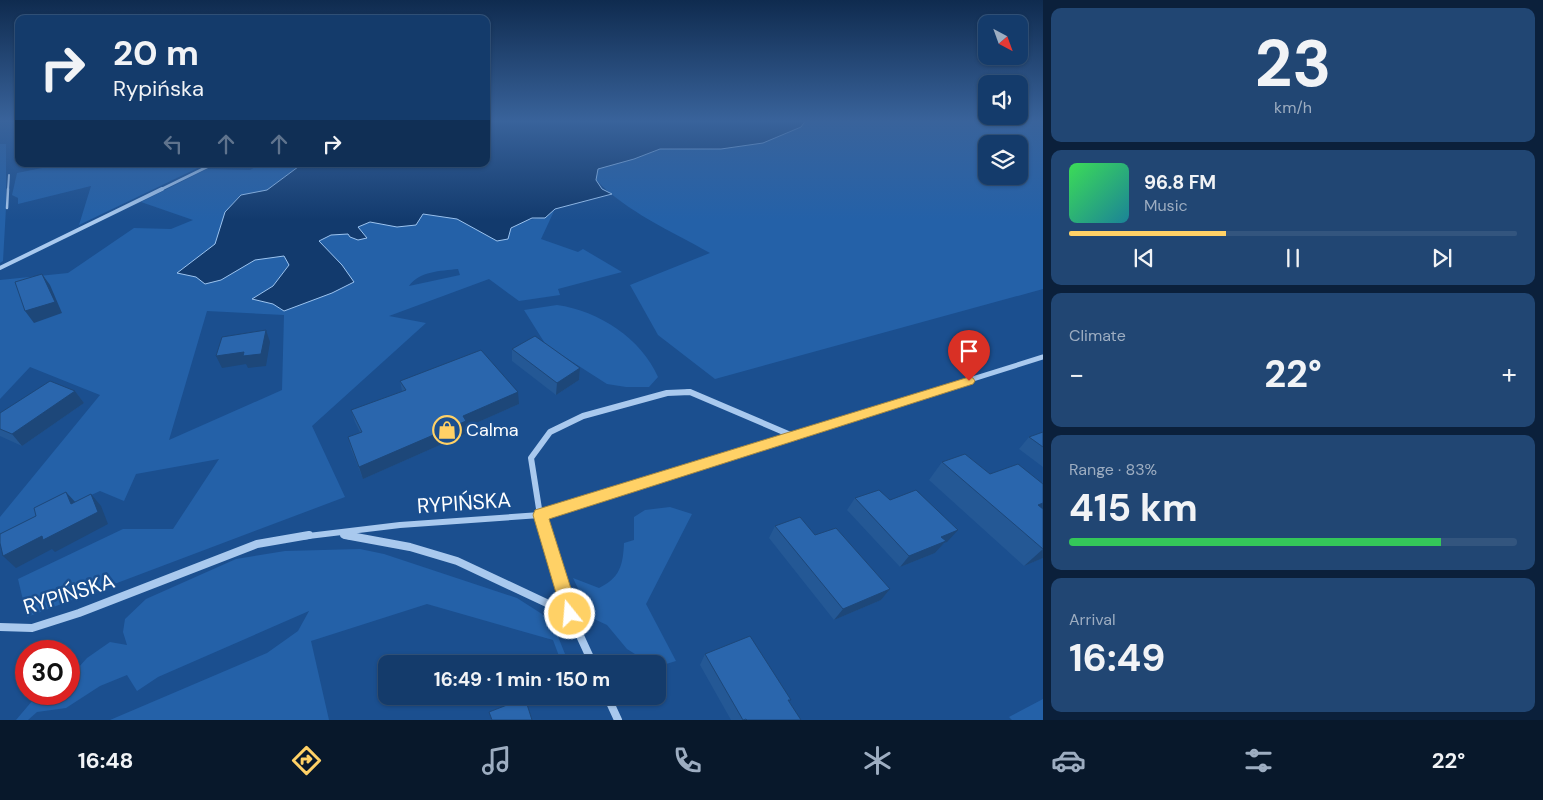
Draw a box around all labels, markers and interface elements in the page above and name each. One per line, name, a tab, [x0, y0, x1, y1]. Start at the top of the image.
north arrow	[978, 15, 1028, 65]
map controls	[978, 15, 1028, 185]
text: 23	[1255, 22, 1331, 106]
text: 20 m	[113, 30, 199, 76]
icon: right	[30, 35, 95, 100]
text: Rypińska	[113, 74, 204, 103]
button: sound	[978, 75, 1028, 125]
text: km/h	[1274, 97, 1312, 118]
icon: left	[159, 130, 187, 158]
icon: ahead	[212, 130, 240, 158]
icon: ahead	[265, 130, 293, 158]
icon: right	[318, 130, 346, 158]
button: layers	[978, 135, 1028, 185]
text: 96.8 FM	[1144, 170, 1216, 195]
text: Music	[1144, 195, 1188, 216]
icon: previous	[1130, 244, 1158, 272]
icon: pause	[1279, 244, 1307, 272]
icon: next	[1428, 244, 1456, 272]
text: Climate	[1069, 325, 1126, 346]
pin	[948, 330, 990, 381]
icon: arrive	[955, 337, 983, 365]
text: 22°	[1264, 349, 1322, 399]
text: −	[1069, 356, 1084, 393]
text: +	[1502, 356, 1517, 393]
shop icon: Calma	[432, 415, 462, 445]
place label: Calma	[466, 418, 519, 442]
text: Range · 83%	[1069, 459, 1157, 480]
text: 415 km	[1069, 483, 1198, 533]
street label: RYPIŃSKA	[416, 486, 512, 520]
street label: RYPIŃSKA	[20, 567, 118, 621]
position arrow	[543, 587, 595, 639]
text: Arrival	[1069, 609, 1116, 630]
text: 16:49	[1069, 633, 1165, 683]
speed limit sign: 30	[15, 640, 80, 705]
text: 16:49 · 1 min · 150 m	[434, 667, 610, 692]
icon: directions	[289, 743, 324, 778]
icon: music	[479, 743, 514, 778]
icon: phone	[670, 743, 705, 778]
icon: climate	[860, 743, 895, 778]
icon: car	[1051, 743, 1086, 778]
icon: filters	[1241, 743, 1276, 778]
text: 16:48	[78, 746, 134, 775]
text: 22°	[1432, 746, 1465, 775]

